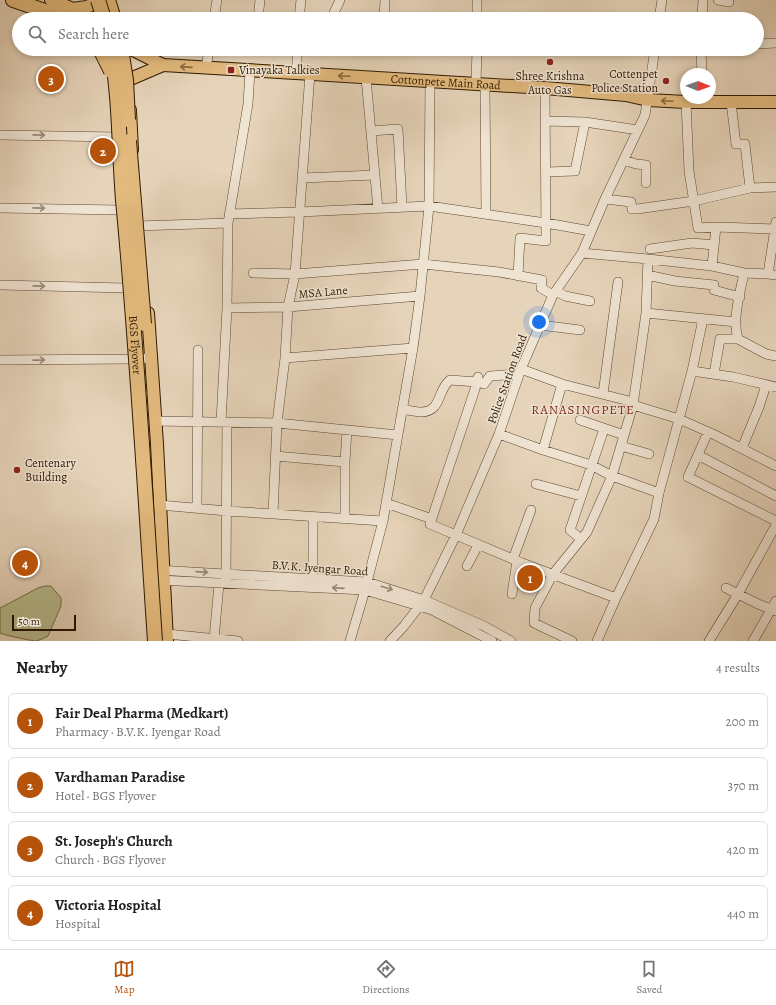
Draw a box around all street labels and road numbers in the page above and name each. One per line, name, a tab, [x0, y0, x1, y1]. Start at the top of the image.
street label: Cottonpete Main Road	[390, 71, 502, 93]
street label: MSA Lane	[298, 282, 348, 302]
street label: BGS Flyover	[125, 315, 145, 375]
street label: Police Station Road	[483, 331, 531, 426]
street label: B.V.K. Iyengar Road	[271, 557, 369, 579]

